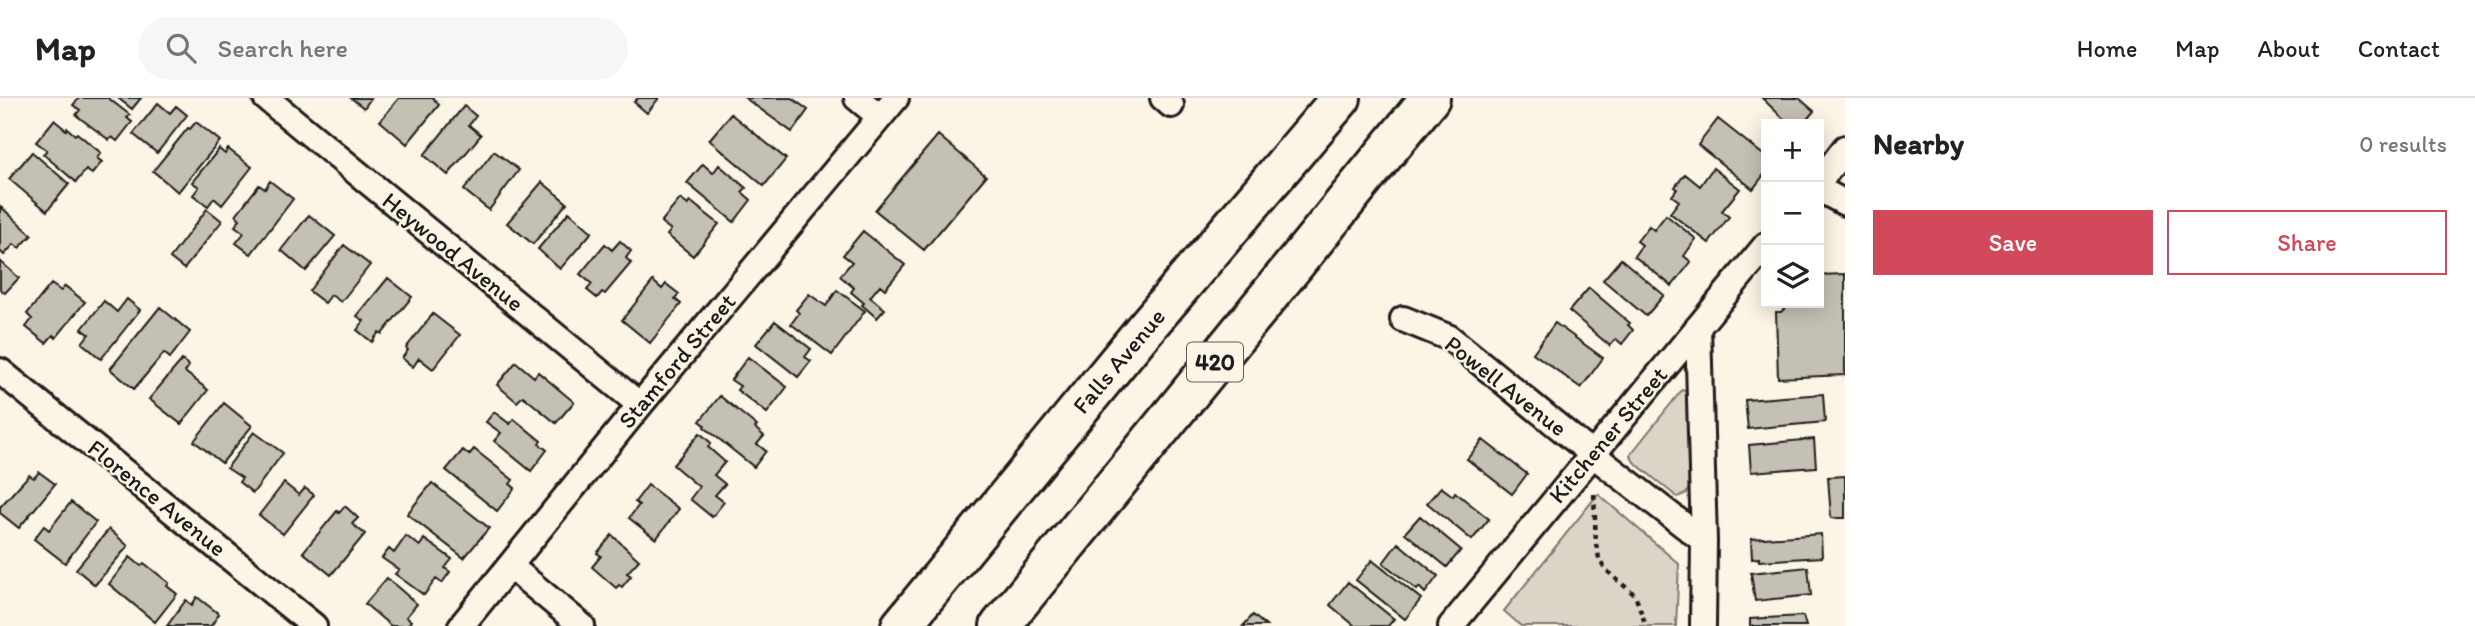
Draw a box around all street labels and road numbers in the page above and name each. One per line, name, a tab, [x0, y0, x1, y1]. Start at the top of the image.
street label: Heywood Avenue	[377, 186, 530, 317]
street label: Stamford Street	[612, 287, 741, 434]
street label: Falls Avenue	[1066, 302, 1171, 419]
street label: Powell Avenue	[1439, 329, 1573, 442]
road number: 420	[1187, 342, 1243, 382]
street label: Kitchener Street	[1542, 361, 1673, 509]
street label: Florence Avenue	[82, 433, 232, 562]

